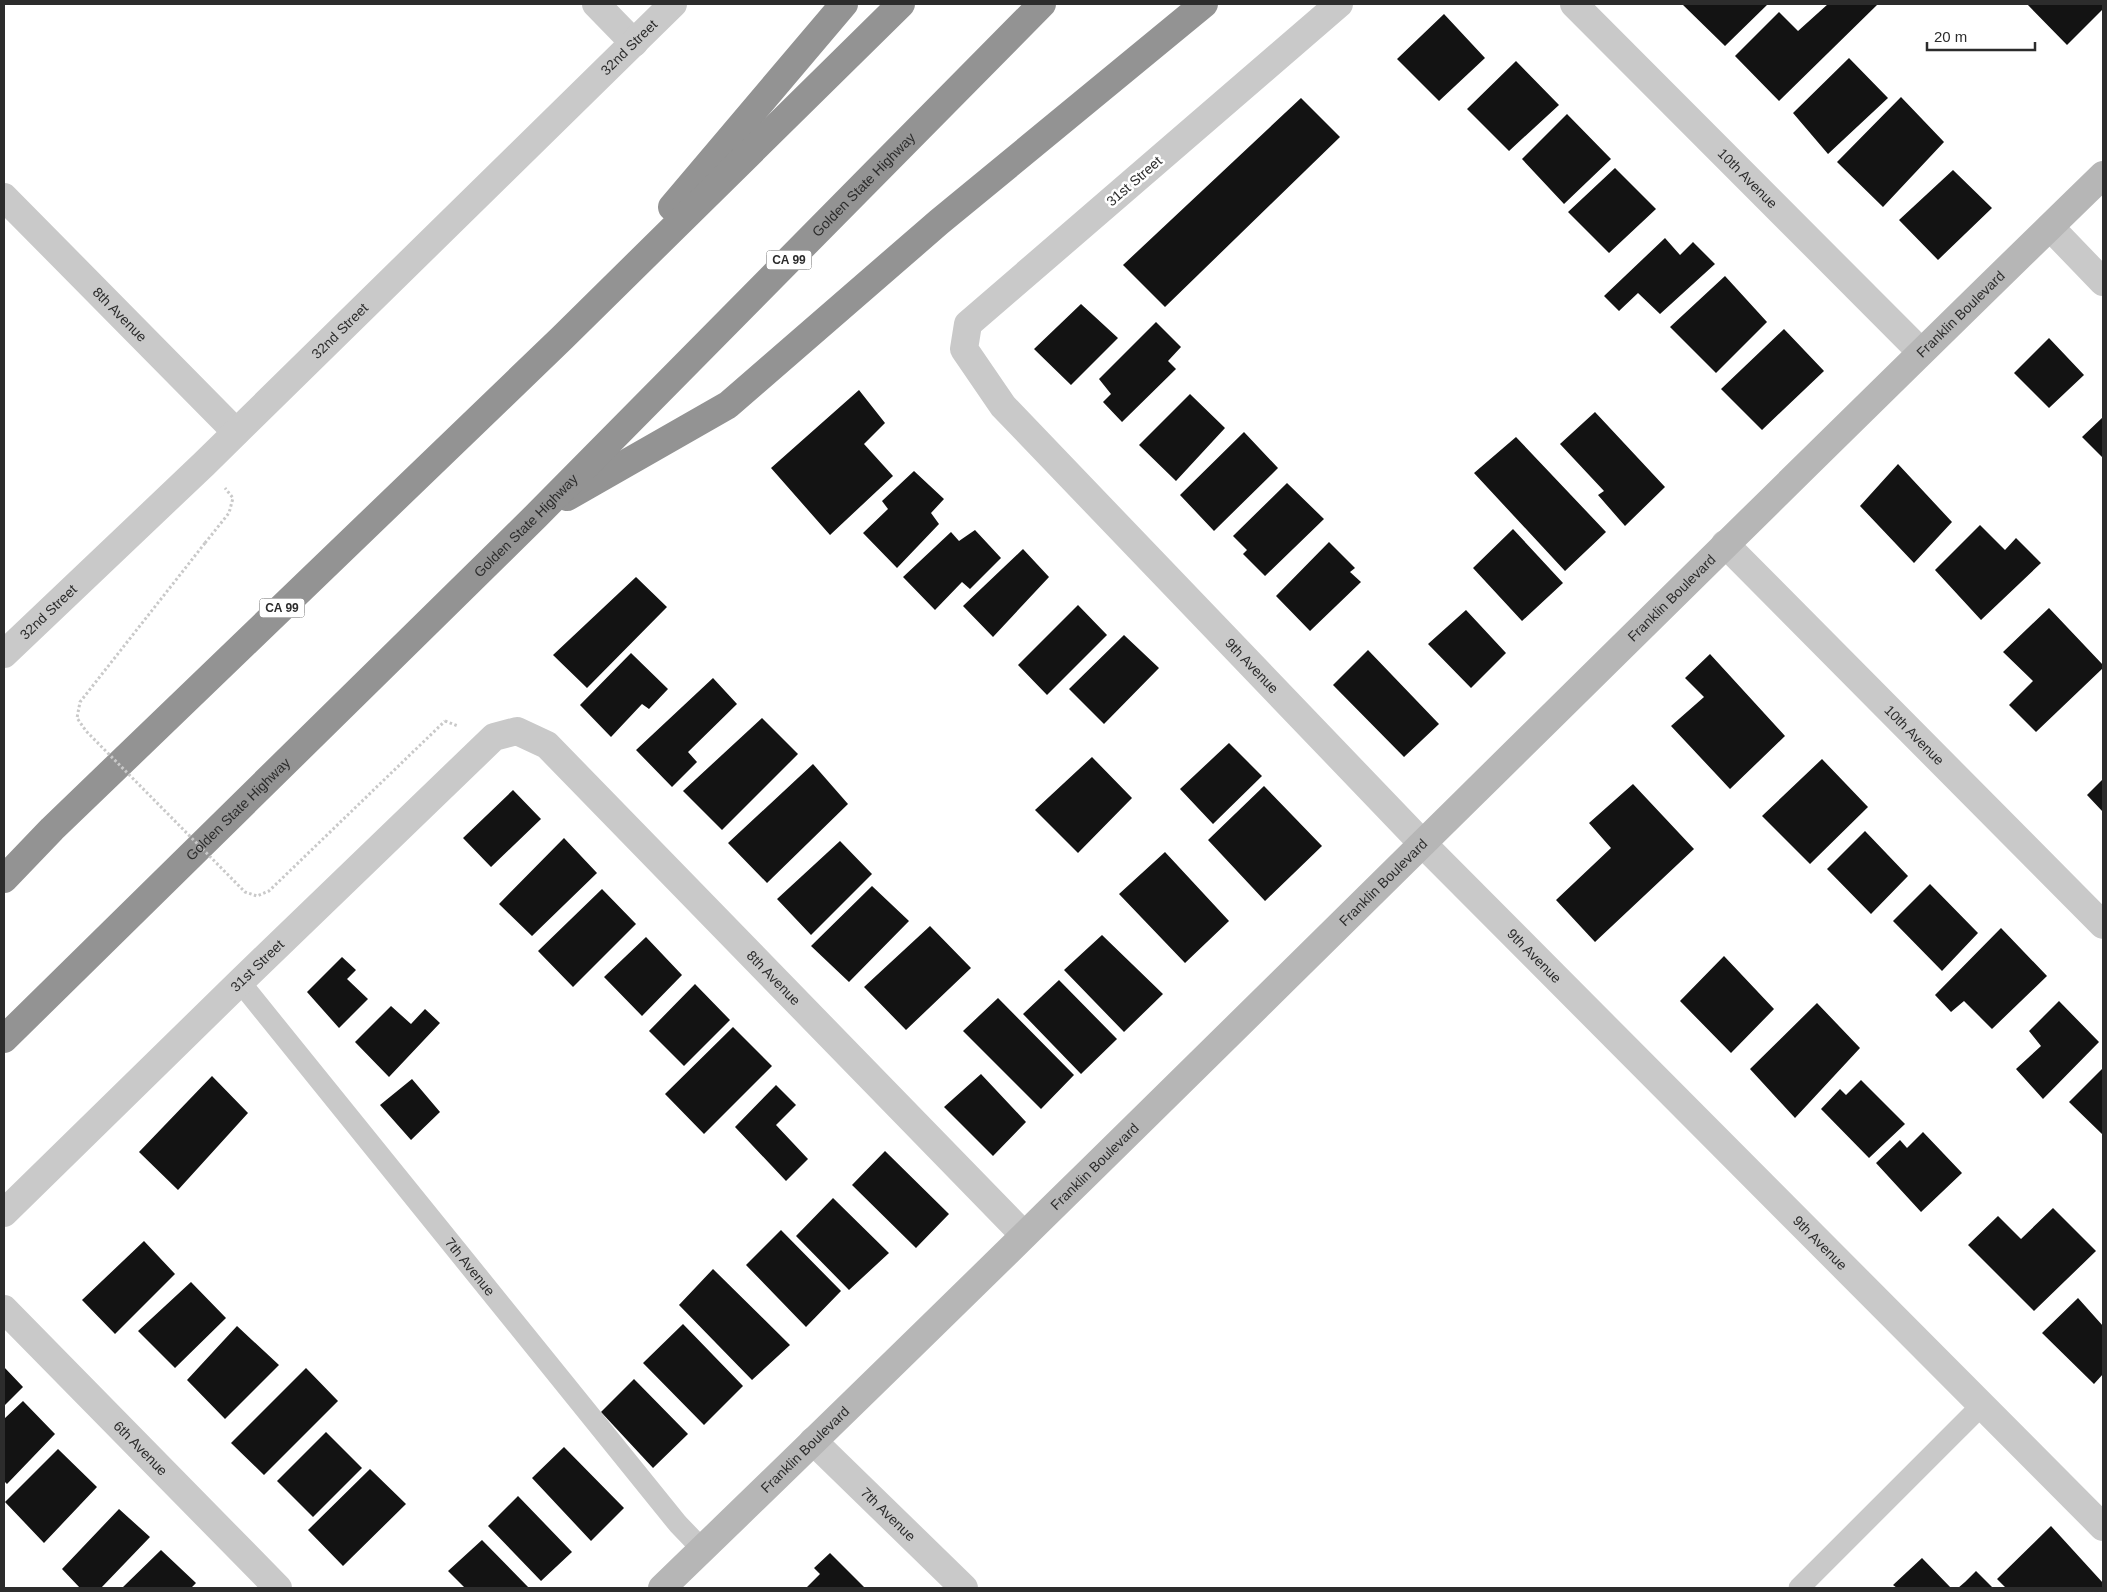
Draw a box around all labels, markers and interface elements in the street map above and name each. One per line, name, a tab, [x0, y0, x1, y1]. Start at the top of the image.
street label: 32nd Street	[597, 16, 660, 78]
scale bar	[1927, 20, 2034, 52]
text: 20 m	[1934, 28, 1967, 45]
street label: Golden State Highway	[809, 129, 918, 240]
street label: 10th Avenue	[1715, 145, 1781, 211]
street label: 31st Street	[1103, 153, 1165, 209]
road number: CA 99	[766, 250, 812, 270]
street label: Franklin Boulevard	[1913, 268, 2008, 361]
street label: 8th Avenue	[90, 284, 150, 345]
street label: 32nd Street	[308, 300, 371, 362]
street label: Golden State Highway	[471, 471, 581, 580]
street label: Franklin Boulevard	[1624, 551, 1719, 645]
street label: 32nd Street	[16, 581, 80, 643]
road number: CA 99	[260, 598, 304, 618]
street label: 9th Avenue	[1222, 635, 1282, 697]
street label: 10th Avenue	[1881, 702, 1948, 768]
street label: Golden State Highway	[183, 754, 293, 864]
street label: Franklin Boulevard	[1336, 836, 1430, 929]
street label: 9th Avenue	[1504, 925, 1565, 986]
street label: 31st Street	[227, 936, 287, 995]
street label: 8th Avenue	[744, 947, 804, 1009]
street label: Franklin Boulevard	[1047, 1120, 1142, 1213]
street label: 9th Avenue	[1790, 1212, 1851, 1273]
street label: 7th Avenue	[442, 1234, 498, 1299]
street label: Franklin Boulevard	[757, 1403, 852, 1496]
street label: 6th Avenue	[110, 1418, 171, 1479]
street label: 7th Avenue	[858, 1484, 919, 1544]

